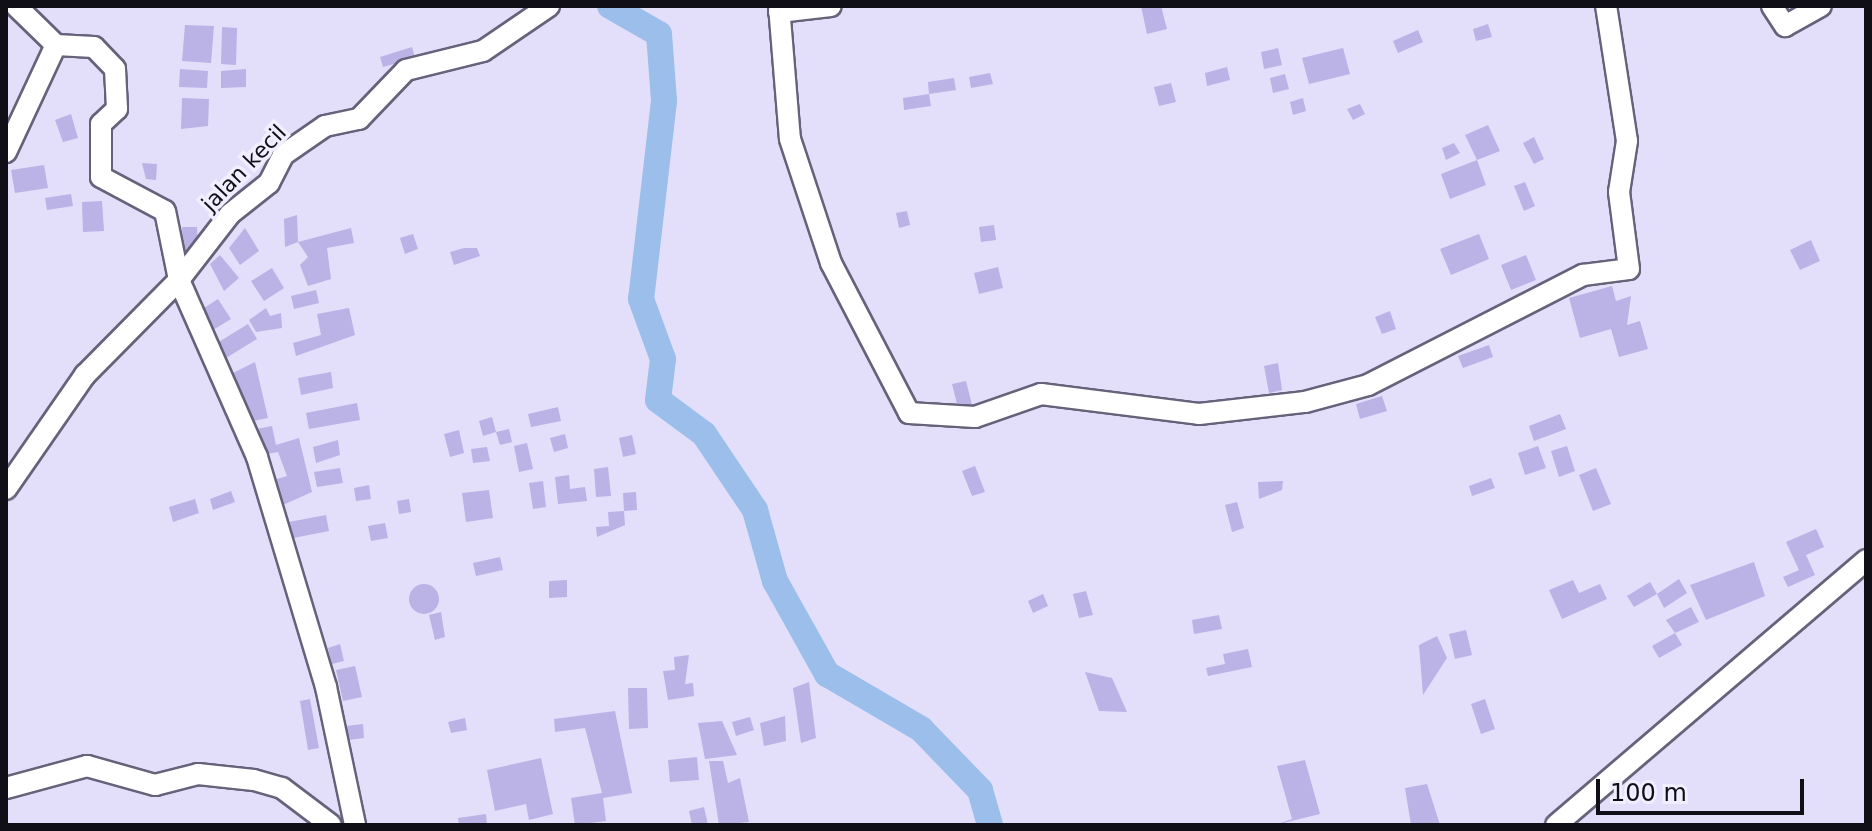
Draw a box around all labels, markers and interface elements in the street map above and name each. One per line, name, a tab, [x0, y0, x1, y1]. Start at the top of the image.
street label: jalan kecil	[196, 119, 292, 217]
scale bar	[1600, 763, 1808, 813]
text: 100 m	[1610, 779, 1687, 807]

